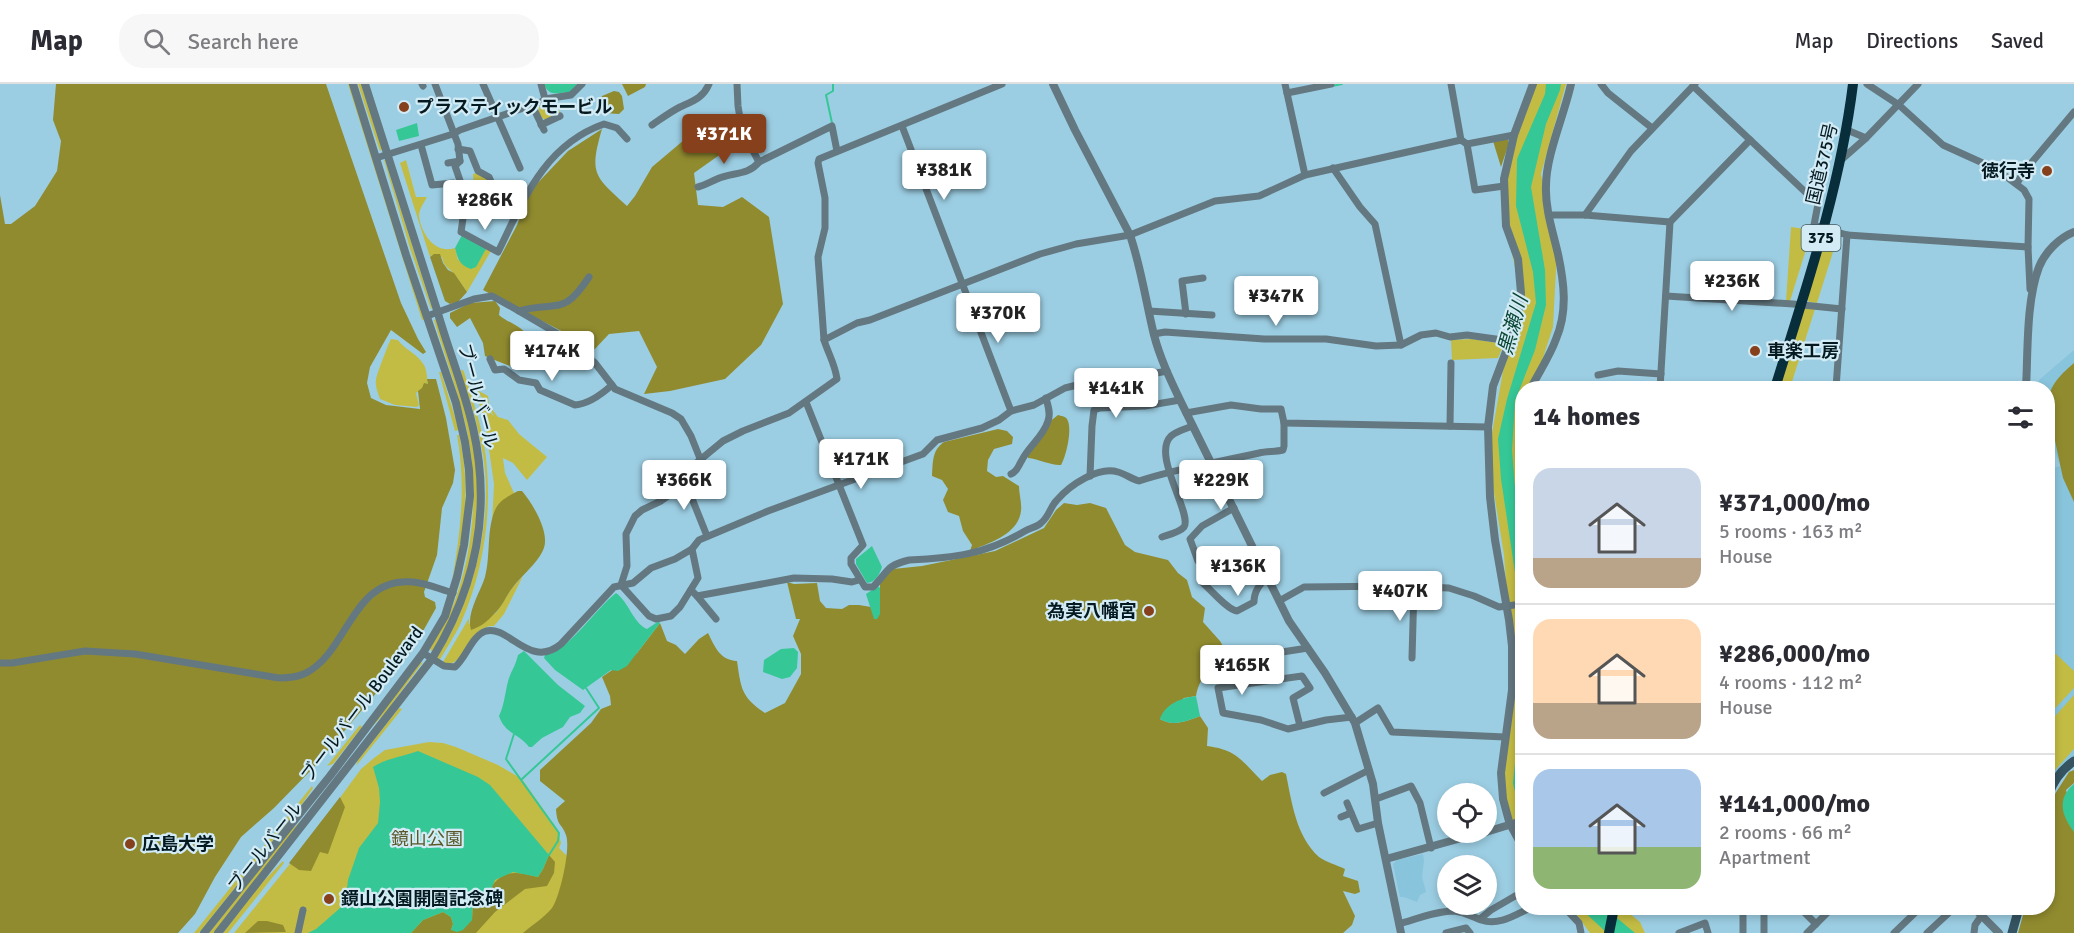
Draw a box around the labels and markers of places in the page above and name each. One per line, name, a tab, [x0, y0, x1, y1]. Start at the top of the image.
place label: プラスティックモービル	[416, 96, 613, 118]
marker: プラスティックモービル	[397, 100, 411, 114]
pin: ¥371K	[682, 114, 766, 165]
pin: ¥381K	[902, 150, 986, 201]
place label: 徳行寺	[1981, 160, 2035, 182]
marker: 徳行寺	[2040, 164, 2054, 178]
pin: ¥286K	[443, 180, 527, 231]
pin: ¥236K	[1690, 261, 1774, 312]
pin: ¥347K	[1234, 276, 1318, 327]
pin: ¥370K	[956, 293, 1040, 344]
pin: ¥174K	[510, 331, 594, 382]
place label: 車楽工房	[1767, 340, 1839, 362]
marker: 車楽工房	[1748, 344, 1762, 358]
pin: ¥141K	[1074, 368, 1158, 419]
pin: ¥171K	[819, 439, 903, 490]
pin: ¥366K	[642, 460, 726, 511]
pin: ¥229K	[1179, 460, 1263, 511]
pin: ¥136K	[1196, 546, 1280, 597]
pin: ¥407K	[1358, 571, 1442, 622]
place label: 為実八幡宮	[1047, 600, 1137, 622]
marker: 為実八幡宮	[1142, 604, 1156, 618]
pin: ¥165K	[1200, 645, 1284, 696]
place label: 広島大学	[142, 833, 214, 855]
marker: 広島大学	[123, 837, 137, 851]
place label: 鏡山公園開園記念碑	[340, 888, 503, 910]
marker: 鏡山公園開園記念碑	[322, 892, 336, 906]

